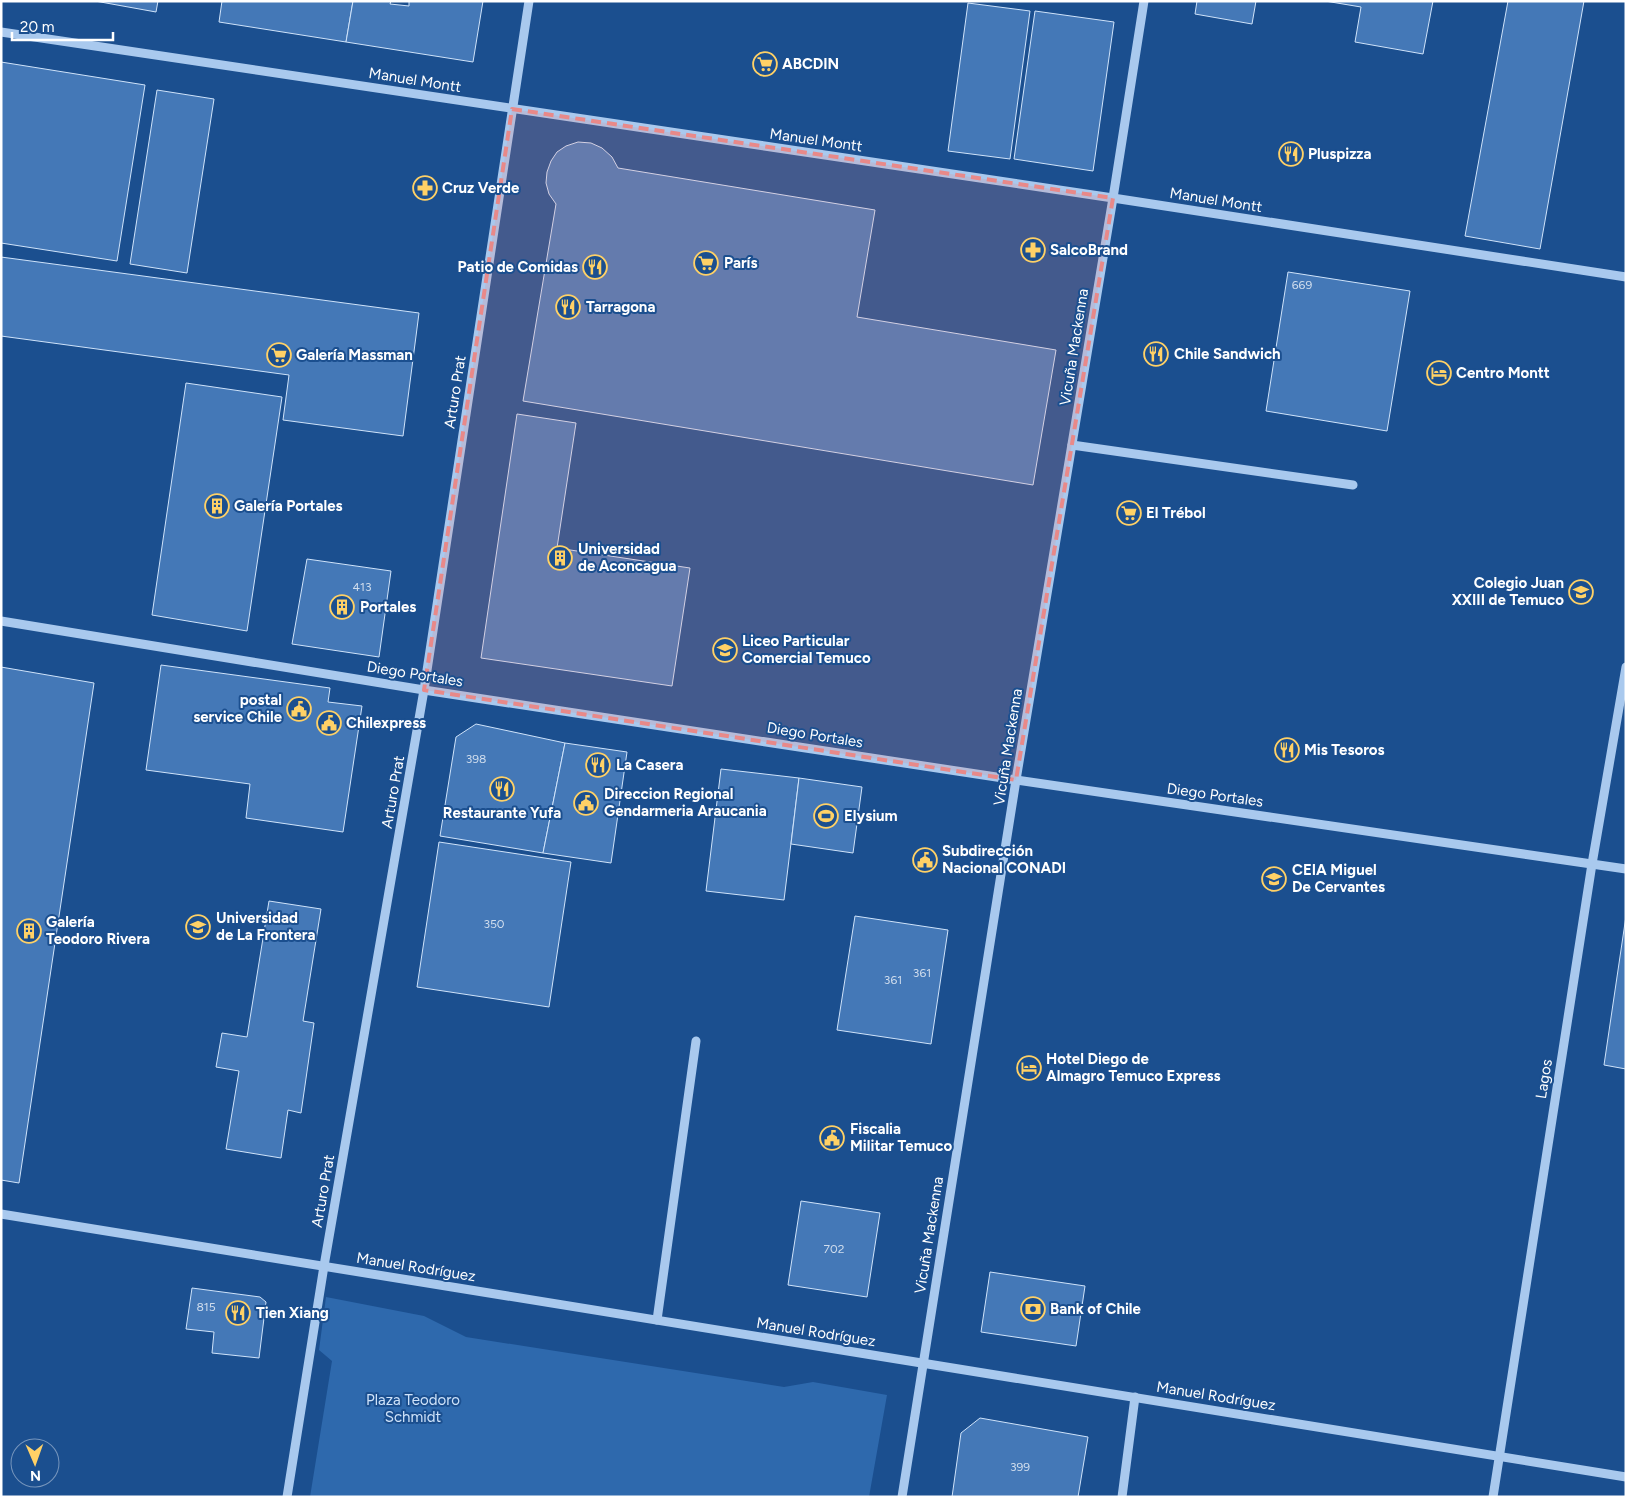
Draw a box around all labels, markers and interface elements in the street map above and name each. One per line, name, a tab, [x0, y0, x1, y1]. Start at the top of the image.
scale bar	[12, 10, 114, 42]
text: 20 m	[20, 18, 54, 36]
supermarket icon: ABCDIN	[752, 51, 778, 77]
place label: ABCDIN	[782, 55, 839, 73]
street label: Manuel Montt	[367, 64, 463, 96]
street label: Manuel Montt	[769, 125, 864, 155]
restaurant icon: Pluspizza	[1278, 141, 1304, 167]
place label: Pluspizza	[1308, 145, 1372, 163]
pharmacy icon: Cruz Verde	[412, 175, 438, 201]
place label: Cruz Verde	[442, 179, 520, 197]
street label: Manuel Montt	[1168, 184, 1264, 216]
pharmacy icon: SalcoBrand	[1020, 237, 1046, 263]
place label: SalcoBrand	[1050, 241, 1128, 259]
supermarket icon: París	[693, 250, 719, 276]
restaurant icon: Patio de Comidas	[582, 254, 608, 280]
place label: París	[724, 254, 758, 272]
place label: Patio de Comidas	[458, 258, 578, 276]
house number: 669	[1292, 278, 1312, 292]
street label: Vicuña Mackenna	[1056, 287, 1092, 407]
restaurant icon: Tarragona	[555, 294, 581, 320]
place label: Tarragona	[586, 298, 655, 316]
restaurant icon: Chile Sandwich	[1143, 341, 1169, 367]
supermarket icon: Galería Massman	[266, 342, 292, 368]
place label: Chile Sandwich	[1174, 345, 1281, 363]
place label: Galería Massman	[296, 346, 413, 364]
street label: Arturo Prat	[440, 354, 470, 430]
hotel icon: Centro Montt	[1426, 360, 1452, 386]
place label: Centro Montt	[1456, 364, 1550, 382]
building icon: Galería Portales	[204, 493, 230, 519]
place label: Galería Portales	[234, 497, 343, 515]
supermarket icon: El Trébol	[1116, 500, 1142, 526]
place label: El Trébol	[1146, 504, 1206, 522]
place label: Universidad de Aconcagua	[578, 540, 677, 575]
building icon: Universidad de Aconcagua	[547, 545, 573, 571]
place label: Colegio Juan XXIII de Temuco	[1452, 574, 1564, 609]
school or university icon: Colegio Juan XXIII de Temuco	[1568, 579, 1594, 605]
house number: 413	[353, 580, 371, 594]
building icon: Portales	[329, 594, 355, 620]
place label: Portales	[360, 598, 416, 616]
place label: Liceo Particular Comercial Temuco	[742, 632, 871, 667]
school or university icon: Liceo Particular Comercial Temuco	[712, 637, 738, 663]
street label: Diego Portales	[366, 658, 464, 690]
street label: Vicuña Mackenna	[990, 687, 1026, 807]
place label: postal service Chile	[193, 691, 283, 726]
public building icon: postal service Chile	[286, 696, 312, 722]
public building icon: Chilexpress	[316, 710, 342, 736]
place label: Chilexpress	[346, 714, 426, 732]
street label: Diego Portales	[766, 719, 864, 751]
restaurant icon: Mis Tesoros	[1274, 737, 1300, 763]
place label: Mis Tesoros	[1304, 741, 1385, 759]
house number: 398	[466, 752, 486, 766]
restaurant icon: La Casera	[585, 752, 611, 778]
street label: Arturo Prat	[378, 754, 408, 830]
place label: La Casera	[616, 756, 683, 774]
restaurant icon: Restaurante Yufa	[489, 776, 515, 802]
street label: Diego Portales	[1166, 779, 1264, 811]
place label: Direccion Regional Gendarmeria Araucania	[604, 785, 767, 820]
public building icon: Direccion Regional Gendarmeria Araucania	[573, 790, 599, 816]
sports icon: Elysium	[813, 803, 839, 829]
place label: Restaurante Yufa	[443, 804, 561, 822]
place label: Elysium	[844, 807, 898, 825]
place label: Subdirección Nacional CONADI	[942, 842, 1066, 877]
public building icon: Subdirección Nacional CONADI	[912, 847, 938, 873]
place label: CEIA Miguel De Cervantes	[1292, 861, 1385, 896]
school or university icon: CEIA Miguel De Cervantes	[1261, 866, 1287, 892]
place label: Universidad de La Frontera	[216, 909, 315, 944]
place label: Galería Teodoro Rivera	[46, 913, 150, 948]
school or university icon: Universidad de La Frontera	[185, 914, 211, 940]
house number: 350	[483, 917, 505, 931]
building icon: Galería Teodoro Rivera	[16, 918, 42, 944]
house number: 361	[913, 966, 931, 980]
house number: 361	[884, 973, 902, 987]
place label: Hotel Diego de Almagro Temuco Express	[1046, 1050, 1220, 1085]
hotel icon: Hotel Diego de Almagro Temuco Express	[1016, 1055, 1042, 1081]
street label: Lagos	[1532, 1058, 1556, 1100]
place label: Fiscalia Militar Temuco	[850, 1120, 952, 1155]
public building icon: Fiscalia Militar Temuco	[819, 1125, 845, 1151]
street label: Arturo Prat	[308, 1153, 338, 1229]
street label: Vicuña Mackenna	[911, 1175, 947, 1295]
house number: 702	[824, 1242, 844, 1256]
street label: Manuel Rodríguez	[355, 1249, 477, 1285]
bank icon: Bank of Chile	[1020, 1296, 1046, 1322]
house number: 815	[196, 1300, 216, 1314]
restaurant icon: Tien Xiang	[225, 1300, 251, 1326]
place label: Bank of Chile	[1050, 1300, 1142, 1318]
place label: Tien Xiang	[256, 1304, 329, 1322]
street label: Manuel Rodríguez	[755, 1314, 877, 1350]
street label: Manuel Rodríguez	[1155, 1378, 1277, 1414]
park label: Plaza Teodoro Schmidt	[366, 1391, 460, 1426]
north arrow	[10, 1438, 60, 1488]
house number: 399	[1010, 1460, 1030, 1474]
text: N	[30, 1467, 41, 1484]

